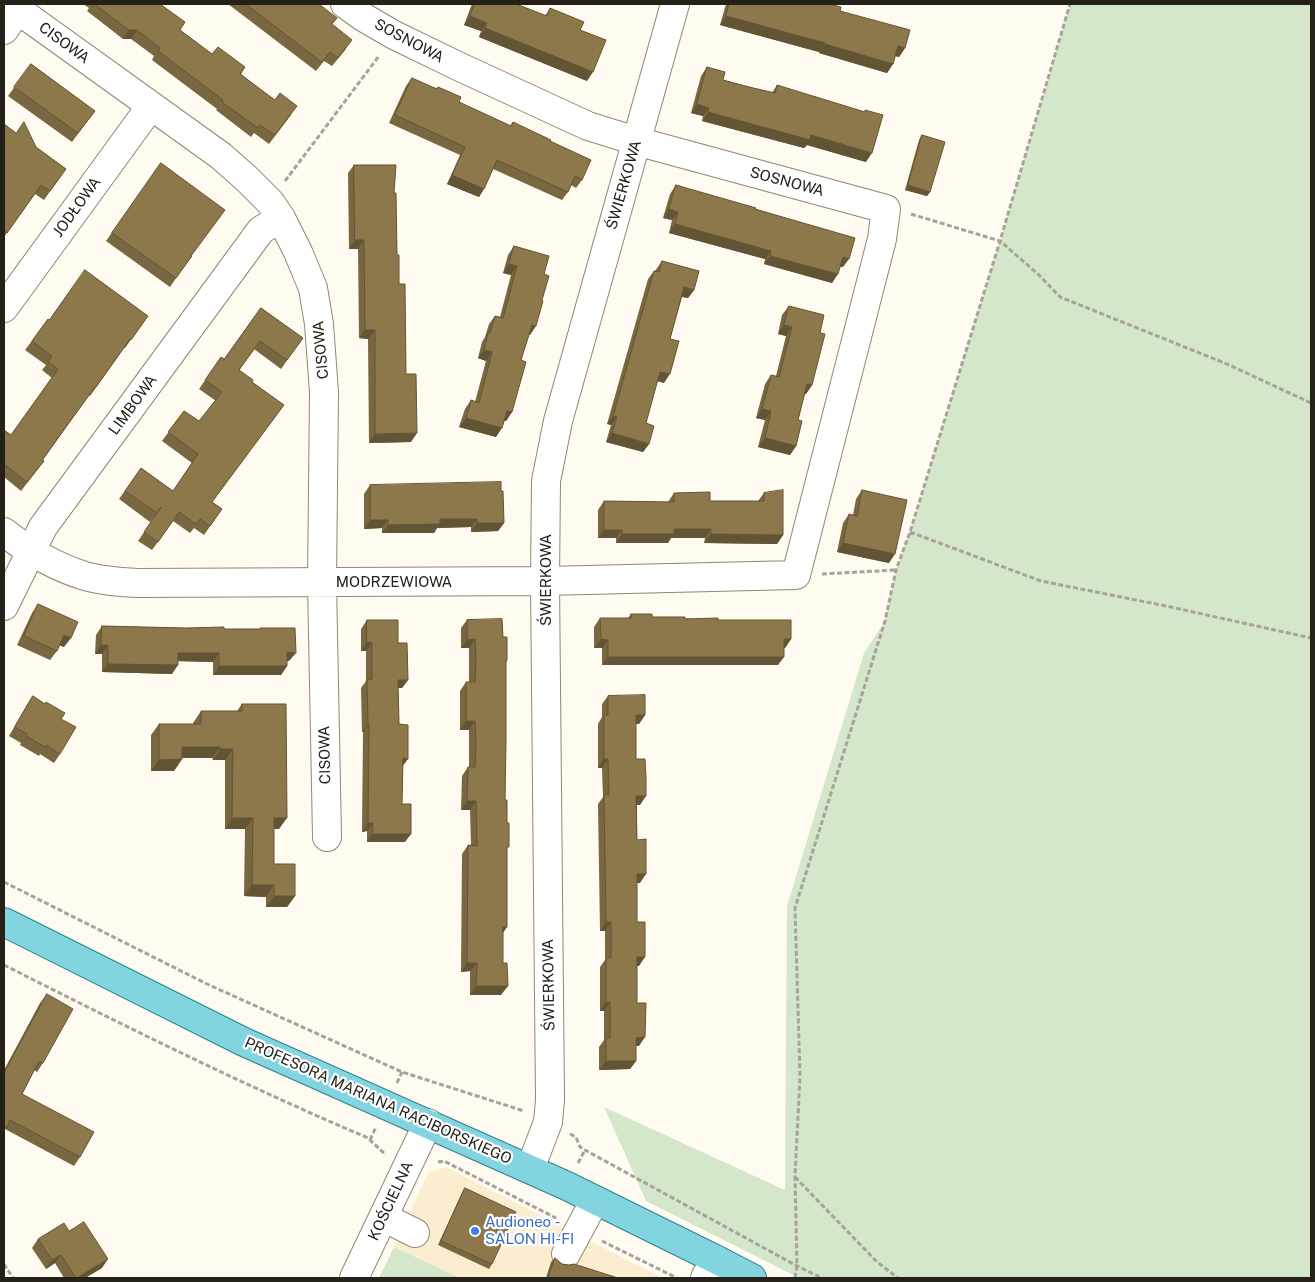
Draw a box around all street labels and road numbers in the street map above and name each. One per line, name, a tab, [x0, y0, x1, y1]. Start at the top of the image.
street label: SOSNOWA	[371, 15, 447, 67]
street label: CISOWA	[35, 19, 93, 67]
street label: ŚWIERKOWA	[603, 138, 645, 232]
street label: SOSNOWA	[748, 163, 826, 201]
street label: JODŁOWA	[49, 174, 105, 240]
street label: CISOWA	[309, 320, 333, 380]
street label: LIMBOWA	[105, 371, 161, 439]
street label: ŚWIERKOWA	[537, 534, 555, 626]
street label: MODRZEWIOWA	[336, 573, 452, 591]
street label: CISOWA	[315, 726, 335, 784]
street label: ŚWIERKOWA	[539, 939, 559, 1031]
street label: PROFESORA MARIANA RACIBORSKIEGO	[242, 1034, 514, 1168]
street label: KOŚCIELNA	[365, 1158, 417, 1244]

